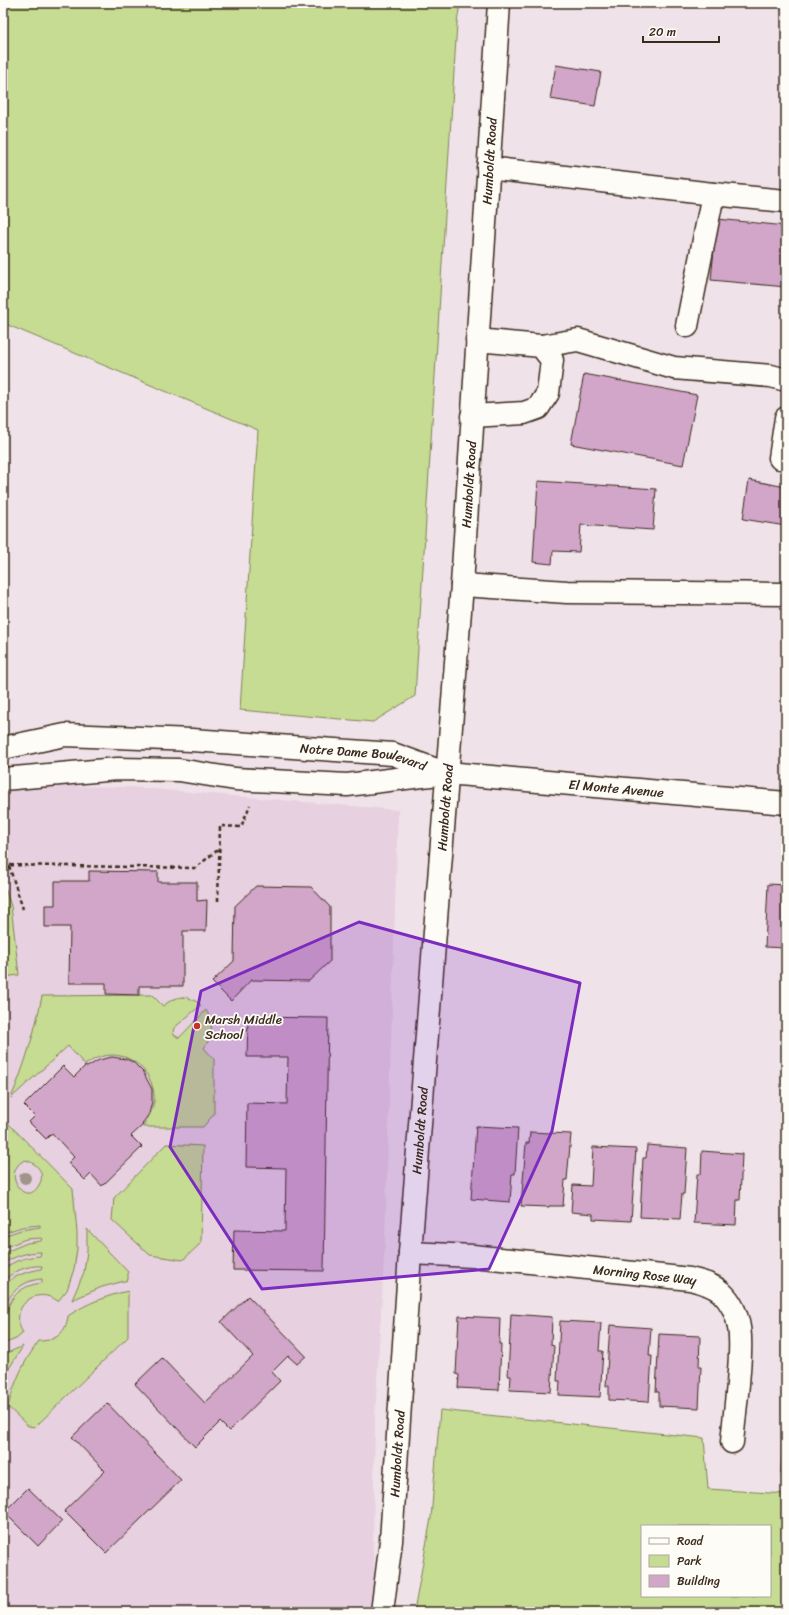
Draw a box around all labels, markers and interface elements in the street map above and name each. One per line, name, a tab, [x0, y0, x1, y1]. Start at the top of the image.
scale bar	[643, 18, 719, 44]
text: 20 m	[649, 21, 676, 43]
street label: Humboldt Road	[475, 116, 504, 205]
street label: Humboldt Road	[455, 439, 483, 529]
street label: Notre Dame Boulevard	[299, 737, 431, 778]
street label: Humboldt Road	[430, 762, 460, 852]
street label: El Monte Avenue	[568, 773, 665, 804]
place label: Marsh Middle School	[205, 1008, 282, 1046]
marker: Marsh Middle School	[192, 1021, 202, 1031]
street label: Humboldt Road	[405, 1085, 435, 1175]
street label: Morning Rose Way	[592, 1258, 700, 1292]
street label: Humboldt Road	[383, 1408, 412, 1498]
legend	[641, 1525, 771, 1597]
text: Road	[677, 1530, 704, 1552]
text: Park	[677, 1550, 702, 1572]
text: Building	[677, 1570, 720, 1592]

